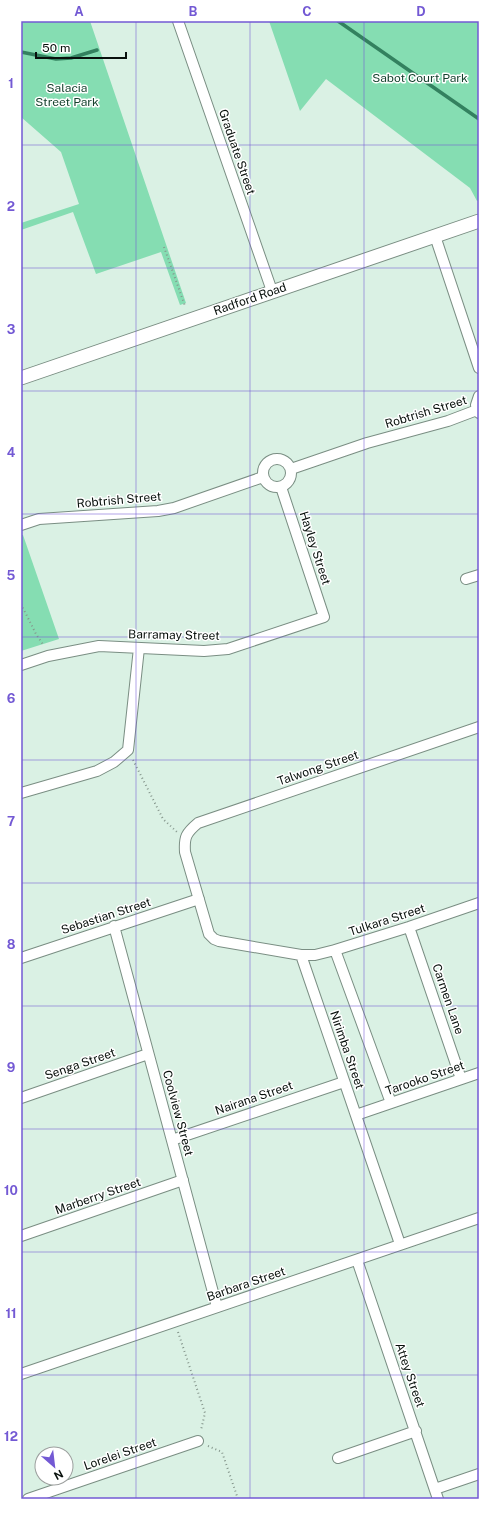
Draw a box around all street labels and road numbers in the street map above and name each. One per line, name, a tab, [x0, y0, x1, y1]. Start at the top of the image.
street label: Graduate Street	[216, 107, 258, 197]
street label: Radford Road	[212, 280, 288, 318]
street label: Robtrish Street	[383, 393, 469, 431]
street label: Robtrish Street	[76, 489, 162, 511]
street label: Hayley Street	[297, 510, 334, 587]
street label: Barramay Street	[128, 627, 220, 643]
street label: Talwong Street	[276, 747, 361, 788]
street label: Sebastian Street	[59, 895, 153, 937]
street label: Tulkara Street	[347, 901, 427, 939]
street label: Carmen Lane	[429, 962, 467, 1036]
street label: Nirimba Street	[327, 1009, 367, 1091]
street label: Senga Street	[43, 1045, 117, 1083]
street label: Tarooko Street	[384, 1058, 467, 1098]
street label: Coolview Street	[160, 1069, 196, 1158]
street label: Nairana Street	[213, 1078, 295, 1118]
street label: Marberry Street	[53, 1175, 143, 1217]
street label: Barbara Street	[205, 1264, 287, 1304]
street label: Attey Street	[392, 1341, 428, 1410]
street label: Lorelei Street	[82, 1435, 158, 1473]

